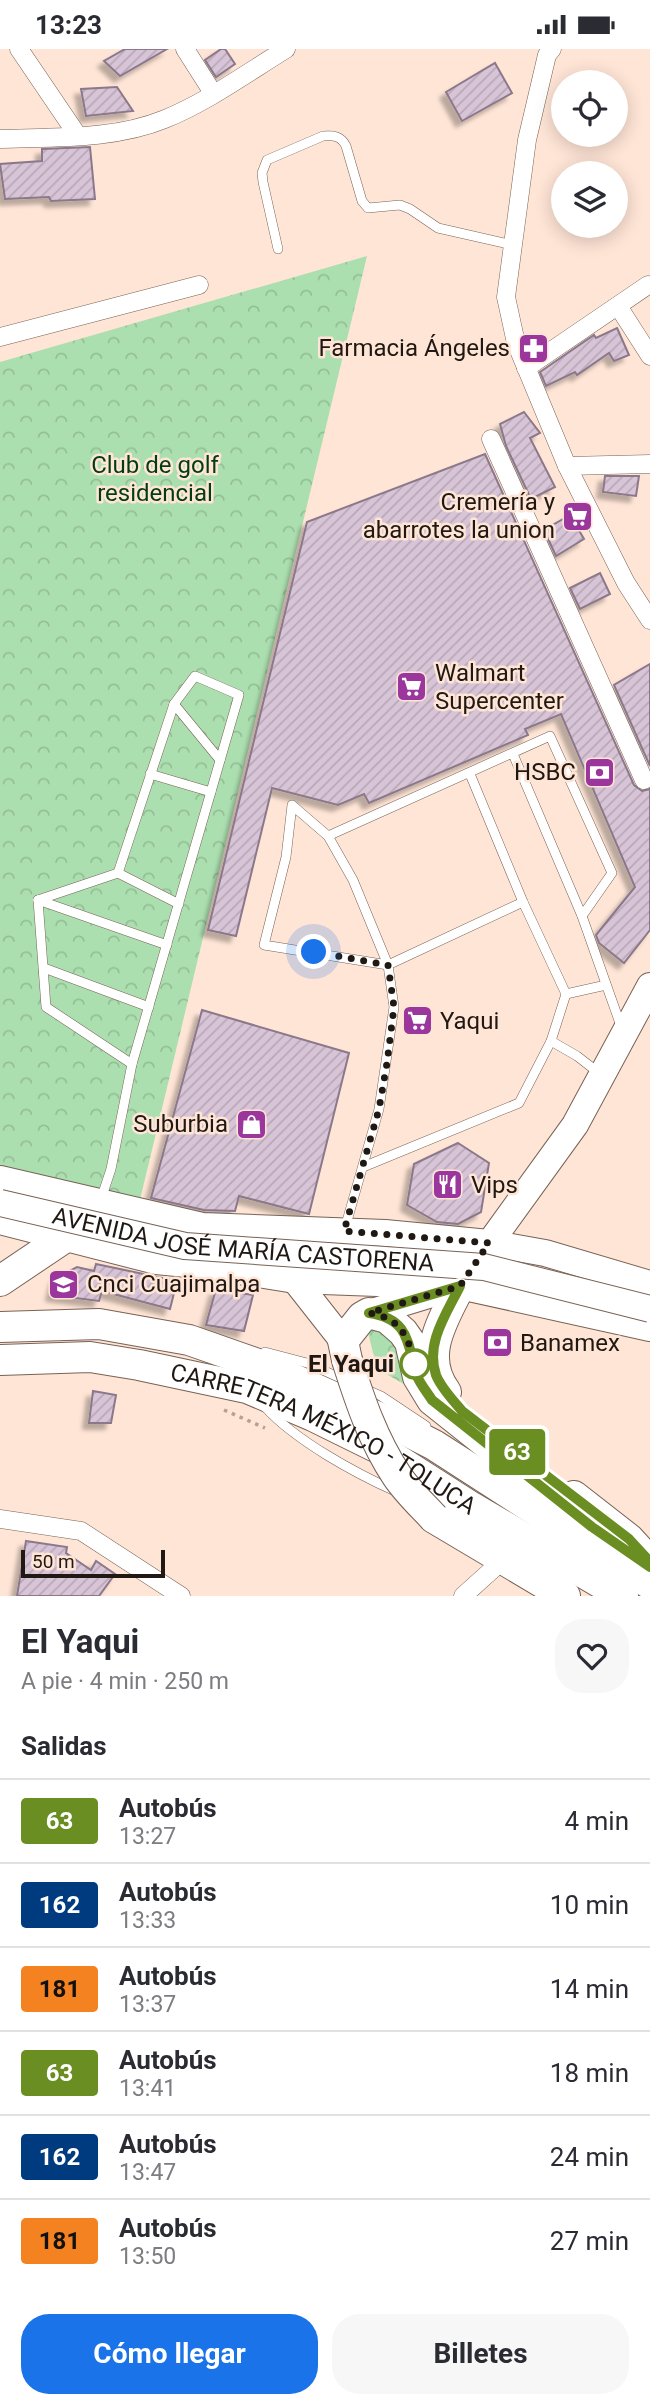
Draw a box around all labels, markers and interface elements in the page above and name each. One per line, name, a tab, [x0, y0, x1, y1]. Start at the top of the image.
text: 13:23	[35, 10, 102, 40]
map controls	[551, 70, 628, 238]
button: locate	[551, 70, 628, 147]
button: layers	[551, 161, 628, 238]
pharmacy icon: Farmacia Ángeles	[516, 331, 550, 365]
place label: Farmacia Ángeles	[318, 334, 510, 362]
park label: Club de golf residencial	[91, 451, 219, 507]
place label: Cremería y abarrotes la union	[363, 488, 556, 544]
supermarket icon: Cremería y abarrotes la union	[561, 499, 595, 533]
place label: Walmart Supercenter	[435, 659, 564, 715]
supermarket icon: Walmart Supercenter	[395, 670, 429, 704]
bank icon: HSBC	[582, 755, 616, 789]
place label: HSBC	[514, 758, 576, 786]
your location	[296, 934, 331, 969]
supermarket icon: Yaqui	[400, 1004, 434, 1038]
place label: Yaqui	[440, 1007, 499, 1035]
shop icon: Suburbia	[234, 1107, 268, 1141]
place label: Suburbia	[133, 1110, 228, 1138]
restaurant icon: Vips	[431, 1168, 465, 1202]
place label: Vips	[471, 1171, 518, 1199]
street label: AVENIDA JOSÉ MARÍA CASTORENA	[50, 1202, 435, 1277]
school or university icon: Cnci Cuajimalpa	[47, 1267, 81, 1301]
place label: Cnci Cuajimalpa	[87, 1270, 260, 1298]
bank icon: Banamex	[480, 1326, 514, 1360]
place label: Banamex	[520, 1329, 620, 1357]
marker: El Yaqui	[400, 1349, 430, 1379]
place label: El Yaqui	[308, 1350, 394, 1378]
street label: CARRETERA MÉXICO - TOLUCA	[168, 1358, 482, 1521]
line badge: 63	[486, 1429, 548, 1475]
text: 63	[503, 1438, 531, 1466]
scale bar	[21, 1547, 164, 1579]
text: 50 m	[32, 1550, 75, 1573]
button: heart	[555, 1619, 629, 1693]
text: El Yaqui	[21, 1622, 139, 1661]
text: A pie · 4 min · 250 m	[21, 1668, 229, 1695]
text: Salidas	[21, 1731, 107, 1761]
text: Autobús	[119, 1793, 217, 1823]
text: 4 min	[564, 1806, 629, 1836]
text: 63	[46, 1807, 73, 1835]
text: 13:27	[119, 1823, 176, 1850]
text: Autobús	[119, 1877, 217, 1907]
text: 10 min	[550, 1890, 629, 1920]
text: 162	[39, 1891, 80, 1919]
text: 13:33	[119, 1907, 176, 1934]
text: Autobús	[119, 1961, 217, 1991]
text: 14 min	[550, 1974, 629, 2004]
text: 181	[39, 1975, 80, 2003]
text: 13:37	[119, 1991, 176, 2018]
text: Autobús	[119, 2045, 217, 2075]
text: 18 min	[550, 2058, 629, 2088]
text: 63	[46, 2059, 73, 2087]
text: 13:41	[119, 2075, 176, 2102]
text: Autobús	[119, 2129, 217, 2159]
text: 24 min	[550, 2142, 629, 2172]
text: 162	[39, 2143, 80, 2171]
text: 13:47	[119, 2159, 176, 2186]
text: Autobús	[119, 2213, 217, 2243]
text: 27 min	[550, 2226, 629, 2256]
text: 181	[39, 2227, 80, 2255]
text: 13:50	[119, 2243, 176, 2270]
button: Cómo llegar	[21, 2314, 318, 2394]
button: Billetes	[332, 2314, 629, 2394]

